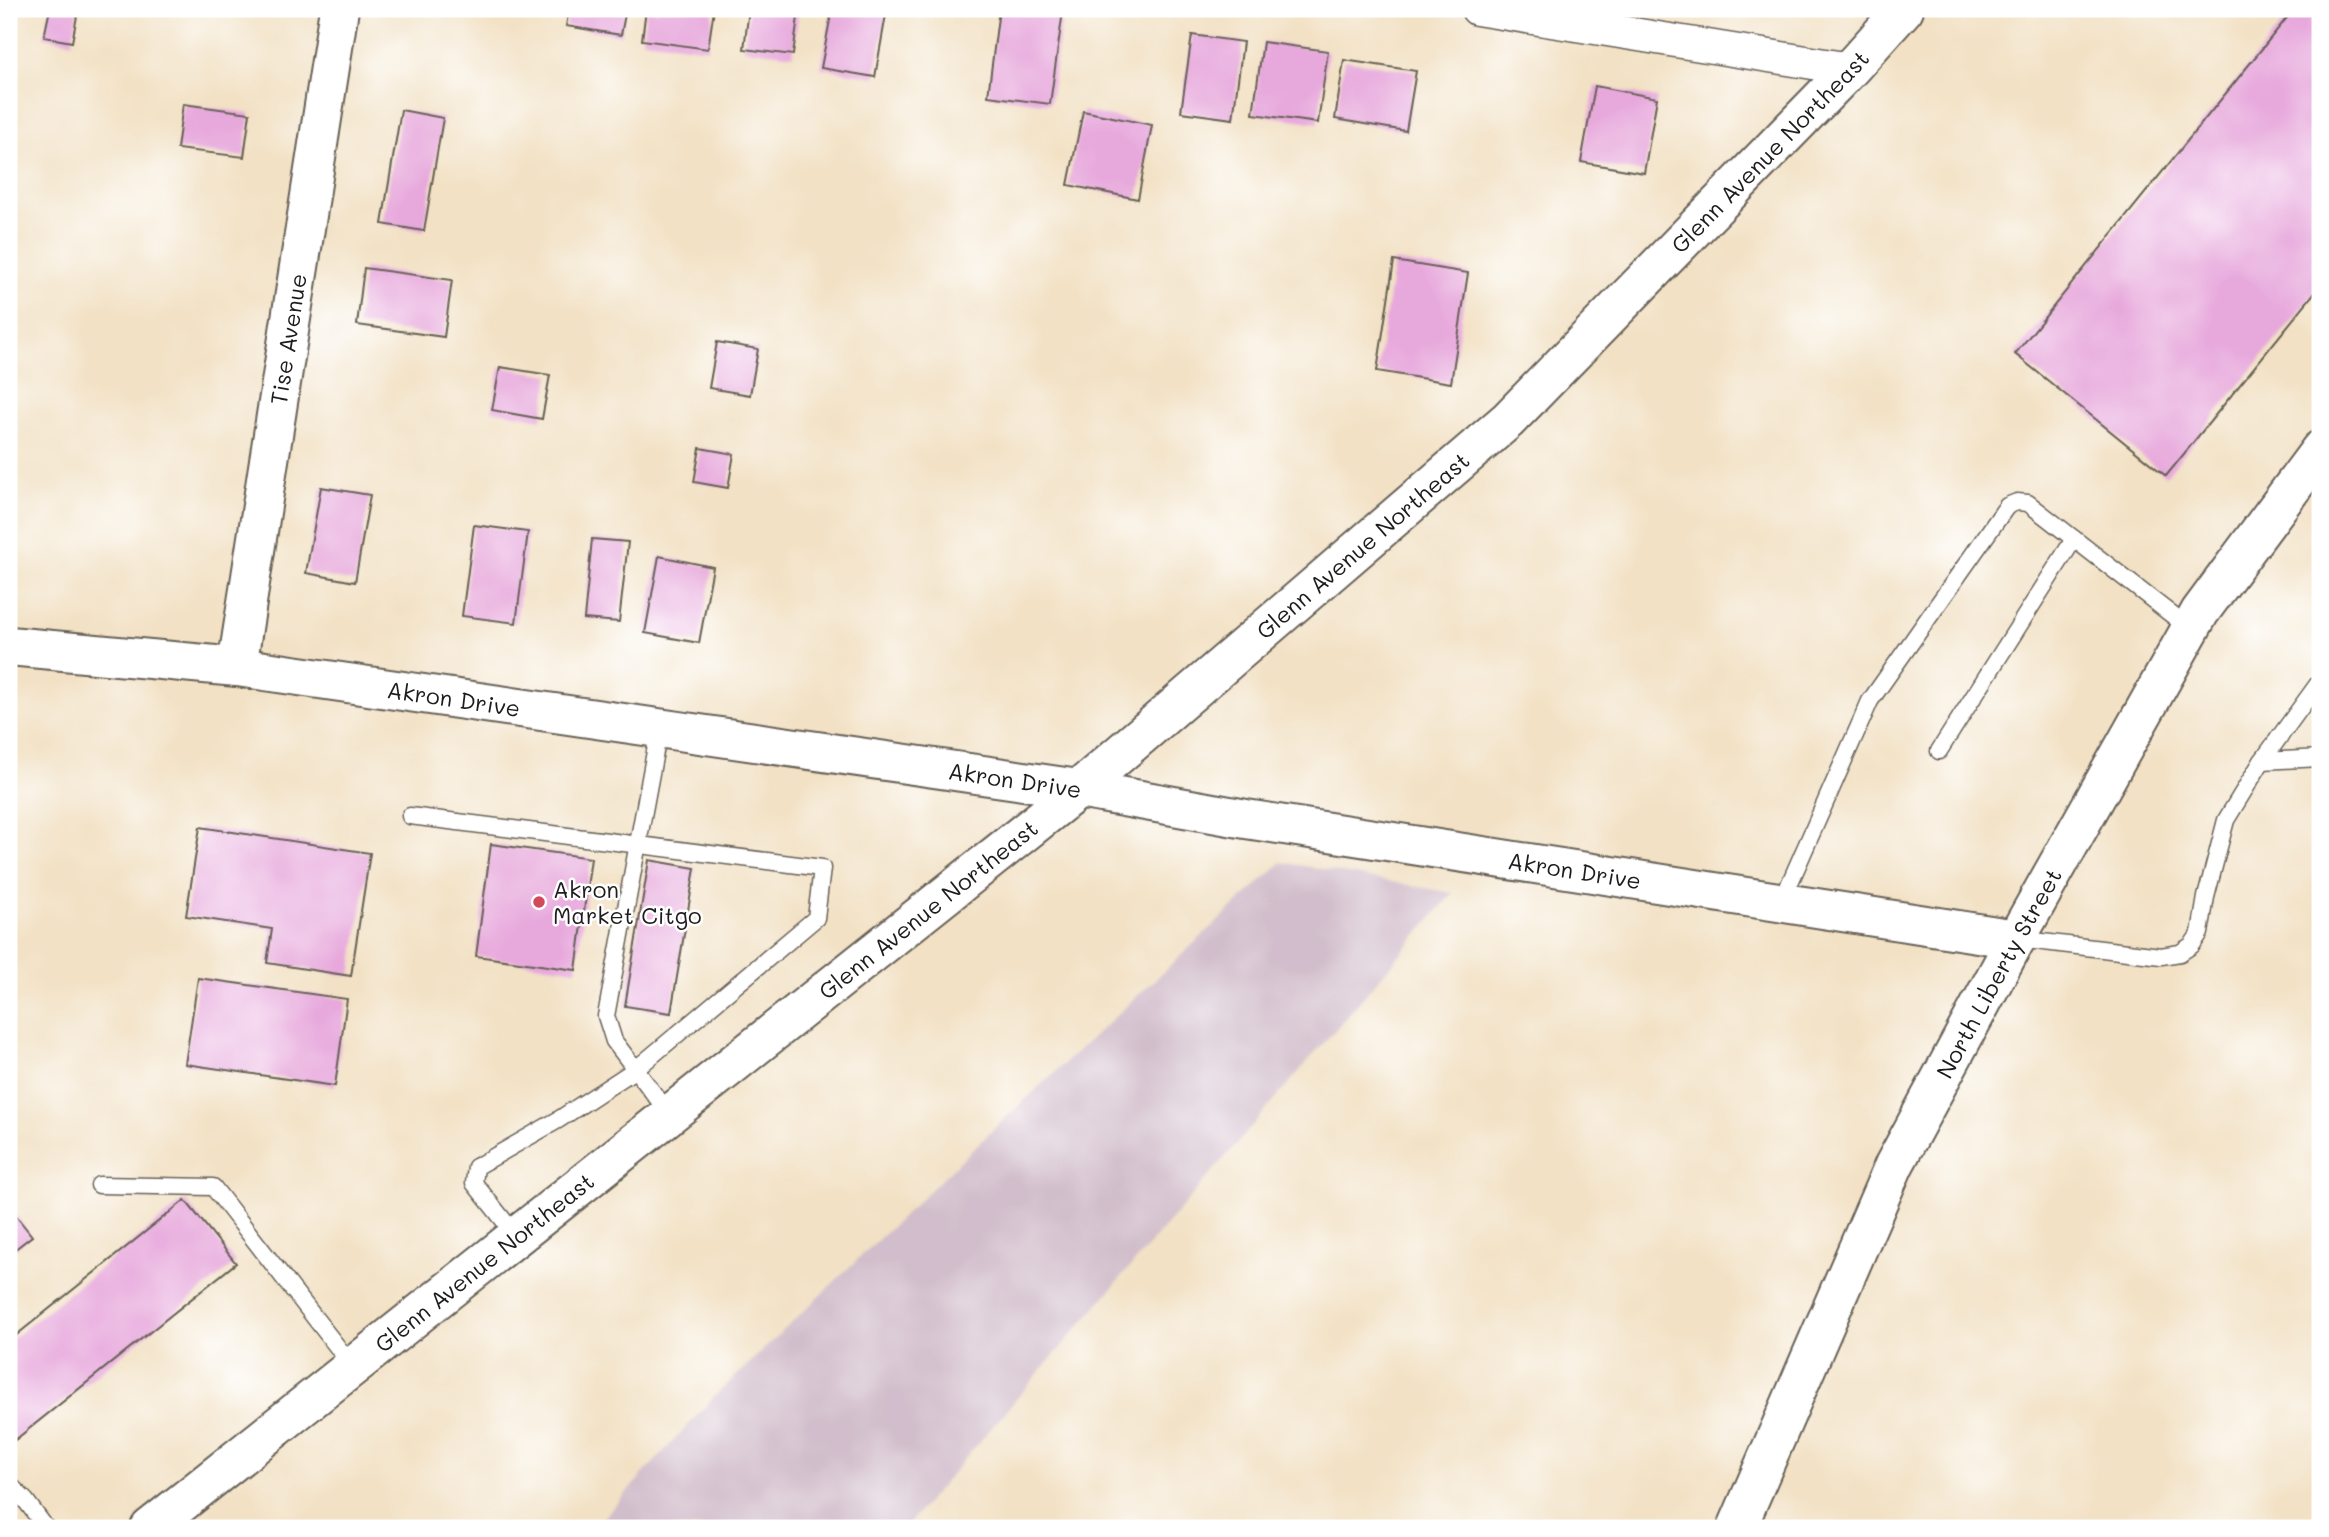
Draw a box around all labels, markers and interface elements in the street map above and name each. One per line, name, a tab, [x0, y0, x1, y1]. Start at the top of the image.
street label: Glenn Avenue Northeast	[1664, 43, 1875, 259]
street label: Tise Avenue	[263, 271, 313, 407]
street label: Glenn Avenue Northeast	[1250, 445, 1475, 645]
street label: Akron Drive	[385, 674, 522, 723]
street label: Akron Drive	[946, 755, 1084, 804]
street label: Glenn Avenue Northeast	[812, 813, 1044, 1006]
street label: Akron Drive	[1506, 845, 1643, 895]
street label: North Liberty Street	[1929, 863, 2068, 1083]
place label: Akron Market Citgo	[553, 874, 702, 930]
marker: Akron Market Citgo	[531, 894, 547, 910]
street label: Glenn Avenue Northeast	[368, 1166, 600, 1359]

